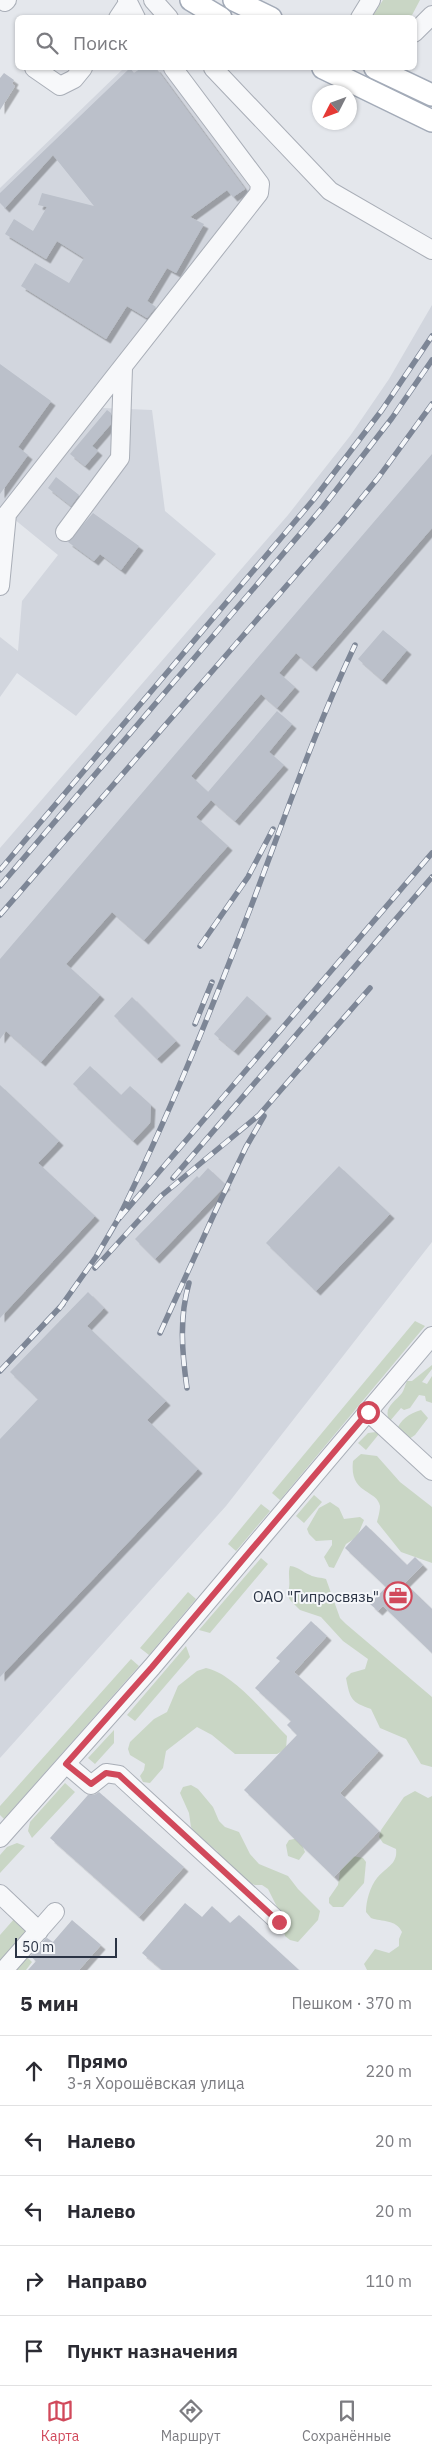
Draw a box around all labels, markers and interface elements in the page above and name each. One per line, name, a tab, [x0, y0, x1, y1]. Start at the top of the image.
search box	[15, 15, 417, 70]
icon: search	[33, 29, 61, 57]
text: Поиск	[73, 31, 128, 55]
north arrow	[312, 85, 357, 130]
route start	[357, 1401, 380, 1424]
office icon: ОАО "Гипросвязь"	[383, 1581, 413, 1611]
place label: ОАО "Гипросвязь"	[253, 1587, 379, 1606]
route end	[268, 1911, 291, 1934]
scale bar	[15, 1935, 118, 1958]
text: 50 m	[22, 1938, 54, 1956]
text: 5 мин	[20, 1989, 79, 2017]
text: Пешком · 370 m	[291, 1993, 412, 2013]
text: Прямо	[67, 2049, 128, 2073]
icon: ahead	[20, 2057, 48, 2085]
text: 220 m	[365, 2061, 412, 2081]
text: 3-я Хорошёвская улица	[67, 2073, 244, 2093]
icon: left	[20, 2127, 48, 2155]
text: Налево	[67, 2129, 136, 2153]
text: 20 m	[375, 2131, 412, 2151]
icon: left	[20, 2197, 48, 2225]
text: Налево	[67, 2199, 136, 2223]
text: 20 m	[375, 2201, 412, 2221]
icon: right	[20, 2267, 48, 2295]
text: Направо	[67, 2269, 147, 2293]
text: 110 m	[365, 2271, 412, 2291]
icon: arrive	[20, 2337, 48, 2365]
text: Пункт назначения	[67, 2339, 238, 2363]
tab: Карта	[41, 2397, 79, 2445]
tab: Маршрут	[161, 2397, 221, 2445]
tab: Сохранённые	[302, 2397, 391, 2445]

